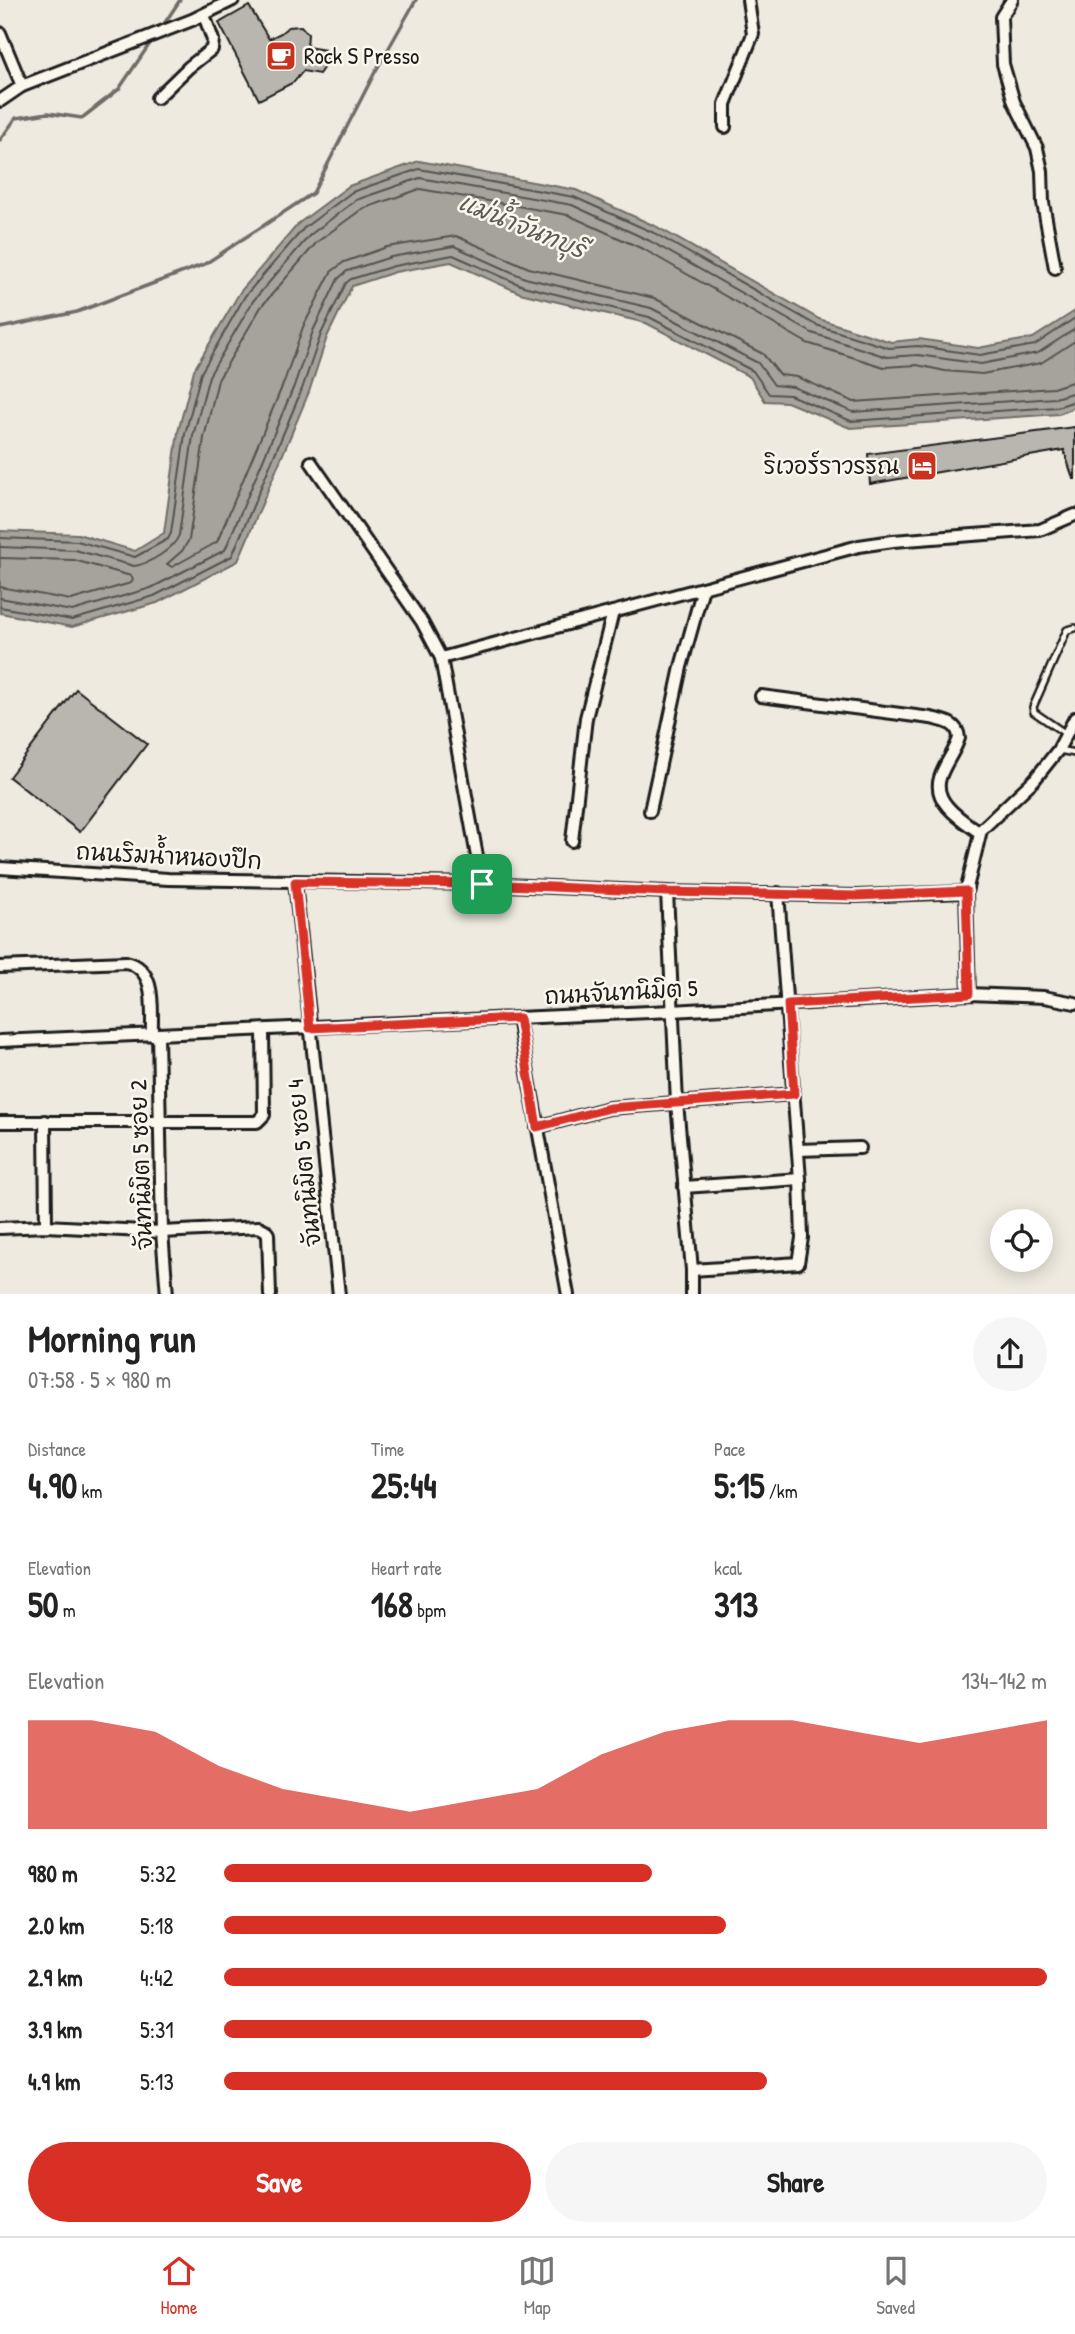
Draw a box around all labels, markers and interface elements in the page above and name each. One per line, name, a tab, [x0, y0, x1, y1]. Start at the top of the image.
cafe icon: Rock S Presso	[264, 39, 298, 73]
place label: Rock S Presso	[304, 40, 419, 71]
water label: แม่น้ำจันทบุรี	[453, 181, 598, 270]
hotel icon: ริเวอร์ราวรรณ	[905, 449, 939, 483]
place label: ริเวอร์ราวรรณ	[763, 450, 899, 481]
street label: ถนนริมน้ำหนองปึก	[75, 828, 263, 876]
pin	[452, 854, 512, 914]
icon: arrive	[463, 865, 501, 903]
street label: ถนนจันทนิมิต 5	[544, 972, 699, 1011]
street label: จันทนิมิต 5 ซอย 4	[279, 1078, 328, 1249]
street label: จันทนิมิต 5 ซอย 2	[122, 1079, 159, 1251]
map controls	[990, 1209, 1053, 1272]
button: locate	[990, 1209, 1053, 1272]
text: Morning run	[28, 1312, 196, 1364]
button: share	[973, 1317, 1047, 1391]
text: 07:58 · 5 × 980 m	[28, 1364, 171, 1395]
text: Distance	[28, 1436, 86, 1462]
text: Time	[371, 1436, 405, 1462]
text: Pace	[714, 1436, 746, 1462]
text: 4.90	[28, 1462, 77, 1509]
text: 25:44	[371, 1462, 437, 1509]
text: 5:15	[714, 1462, 764, 1509]
text: km	[77, 1478, 102, 1504]
text: /km	[764, 1478, 798, 1504]
text: Elevation	[28, 1555, 91, 1581]
text: Heart rate	[371, 1555, 442, 1581]
text: kcal	[714, 1555, 742, 1581]
text: 50	[28, 1581, 59, 1628]
text: 168	[371, 1581, 413, 1628]
text: 313	[714, 1581, 758, 1628]
text: m	[59, 1597, 76, 1623]
text: bpm	[413, 1597, 446, 1623]
text: Elevation	[28, 1665, 104, 1696]
text: 134–142 m	[961, 1665, 1047, 1696]
text: 980 m	[28, 1858, 78, 1889]
text: 5:32	[140, 1858, 176, 1889]
text: 2.0 km	[28, 1910, 84, 1941]
text: 5:18	[140, 1910, 173, 1941]
text: 2.9 km	[28, 1962, 83, 1993]
text: 4:42	[140, 1962, 173, 1993]
text: 3.9 km	[28, 2014, 82, 2045]
text: 5:31	[140, 2014, 174, 2045]
text: 4.9 km	[28, 2066, 80, 2097]
text: 5:13	[140, 2066, 174, 2097]
button: Save	[28, 2142, 531, 2222]
button: Share	[545, 2142, 1047, 2222]
tab: Home	[160, 2252, 198, 2320]
tab: Map	[518, 2252, 556, 2320]
tab: Saved	[876, 2252, 915, 2320]

